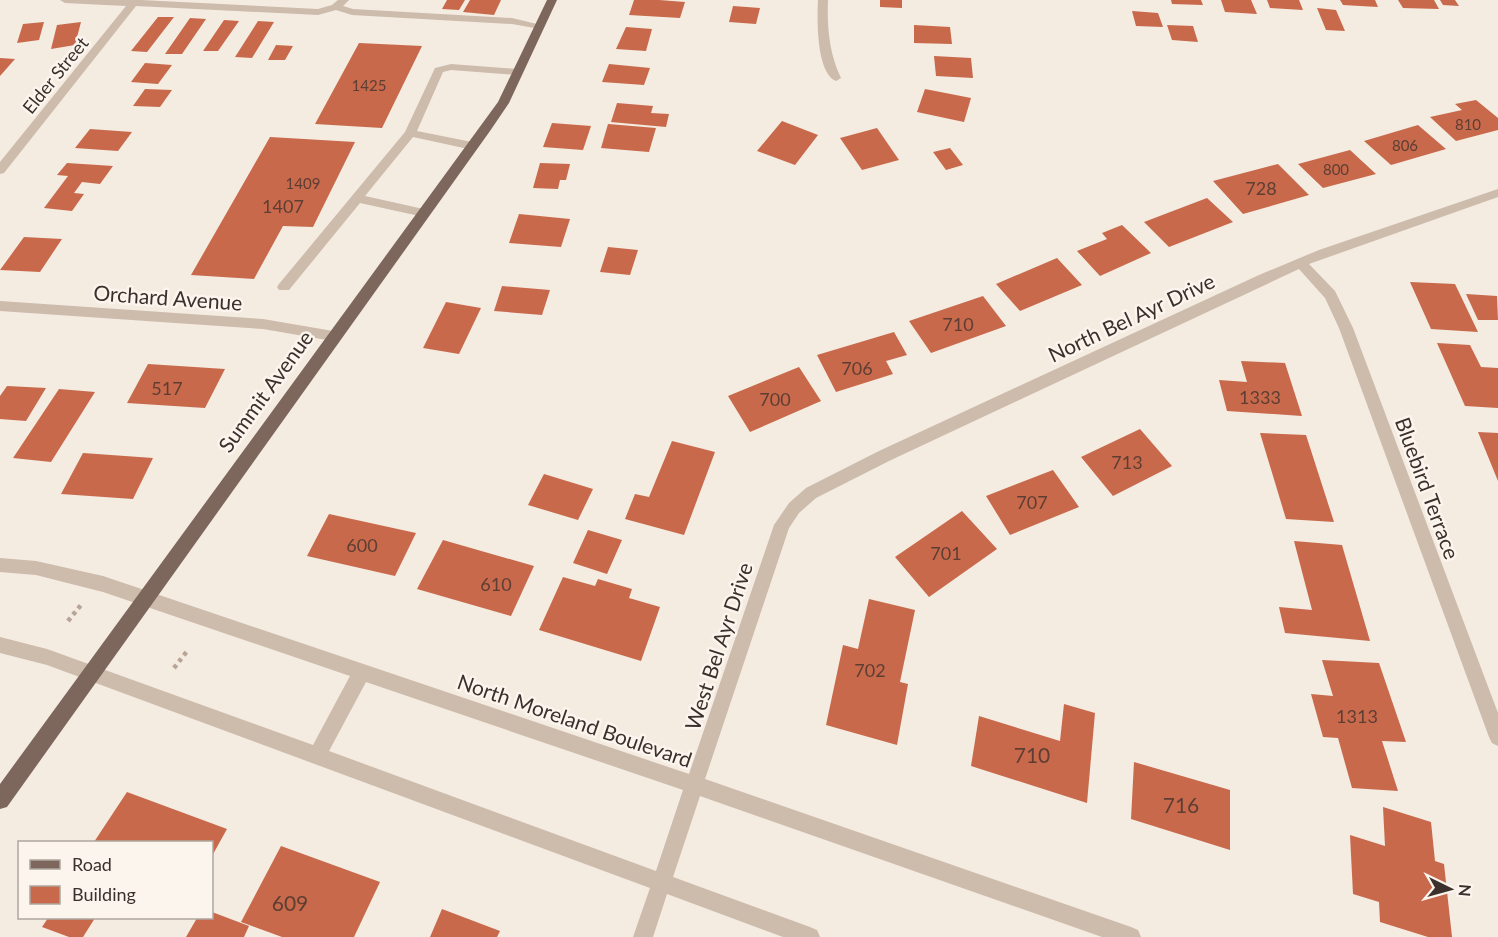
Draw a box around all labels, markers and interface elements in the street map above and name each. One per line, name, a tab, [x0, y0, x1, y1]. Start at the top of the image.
street label: Elder Street	[17, 32, 93, 118]
house number: 1425	[352, 76, 386, 94]
house number: 810	[1455, 115, 1481, 133]
house number: 806	[1392, 136, 1418, 154]
house number: 800	[1323, 160, 1349, 178]
house number: 1409	[286, 174, 320, 192]
house number: 728	[1245, 177, 1277, 199]
house number: 1407	[262, 195, 304, 217]
street label: North Bel Ayr Drive	[1044, 267, 1218, 367]
street label: Orchard Avenue	[93, 279, 243, 315]
house number: 710	[942, 313, 974, 335]
street label: Summit Avenue	[213, 325, 317, 457]
house number: 706	[841, 357, 873, 379]
house number: 517	[151, 377, 183, 399]
house number: 1333	[1239, 386, 1281, 408]
house number: 700	[759, 388, 791, 410]
street label: Bluebird Terrace	[1391, 414, 1465, 562]
house number: 713	[1111, 451, 1143, 473]
house number: 707	[1016, 491, 1048, 513]
house number: 600	[346, 534, 378, 556]
house number: 701	[930, 542, 962, 564]
street label: West Bel Ayr Drive	[679, 559, 757, 733]
house number: 610	[480, 573, 512, 595]
house number: 702	[854, 659, 886, 681]
street label: North Moreland Boulevard	[454, 668, 696, 772]
house number: 1313	[1336, 705, 1378, 727]
house number: 710	[1014, 742, 1050, 767]
house number: 716	[1163, 792, 1199, 817]
legend	[18, 841, 213, 919]
text: Road	[72, 853, 112, 875]
north arrow	[1420, 859, 1480, 919]
text: Building	[72, 883, 136, 905]
text: N	[1455, 883, 1475, 897]
house number: 609	[272, 890, 308, 915]

